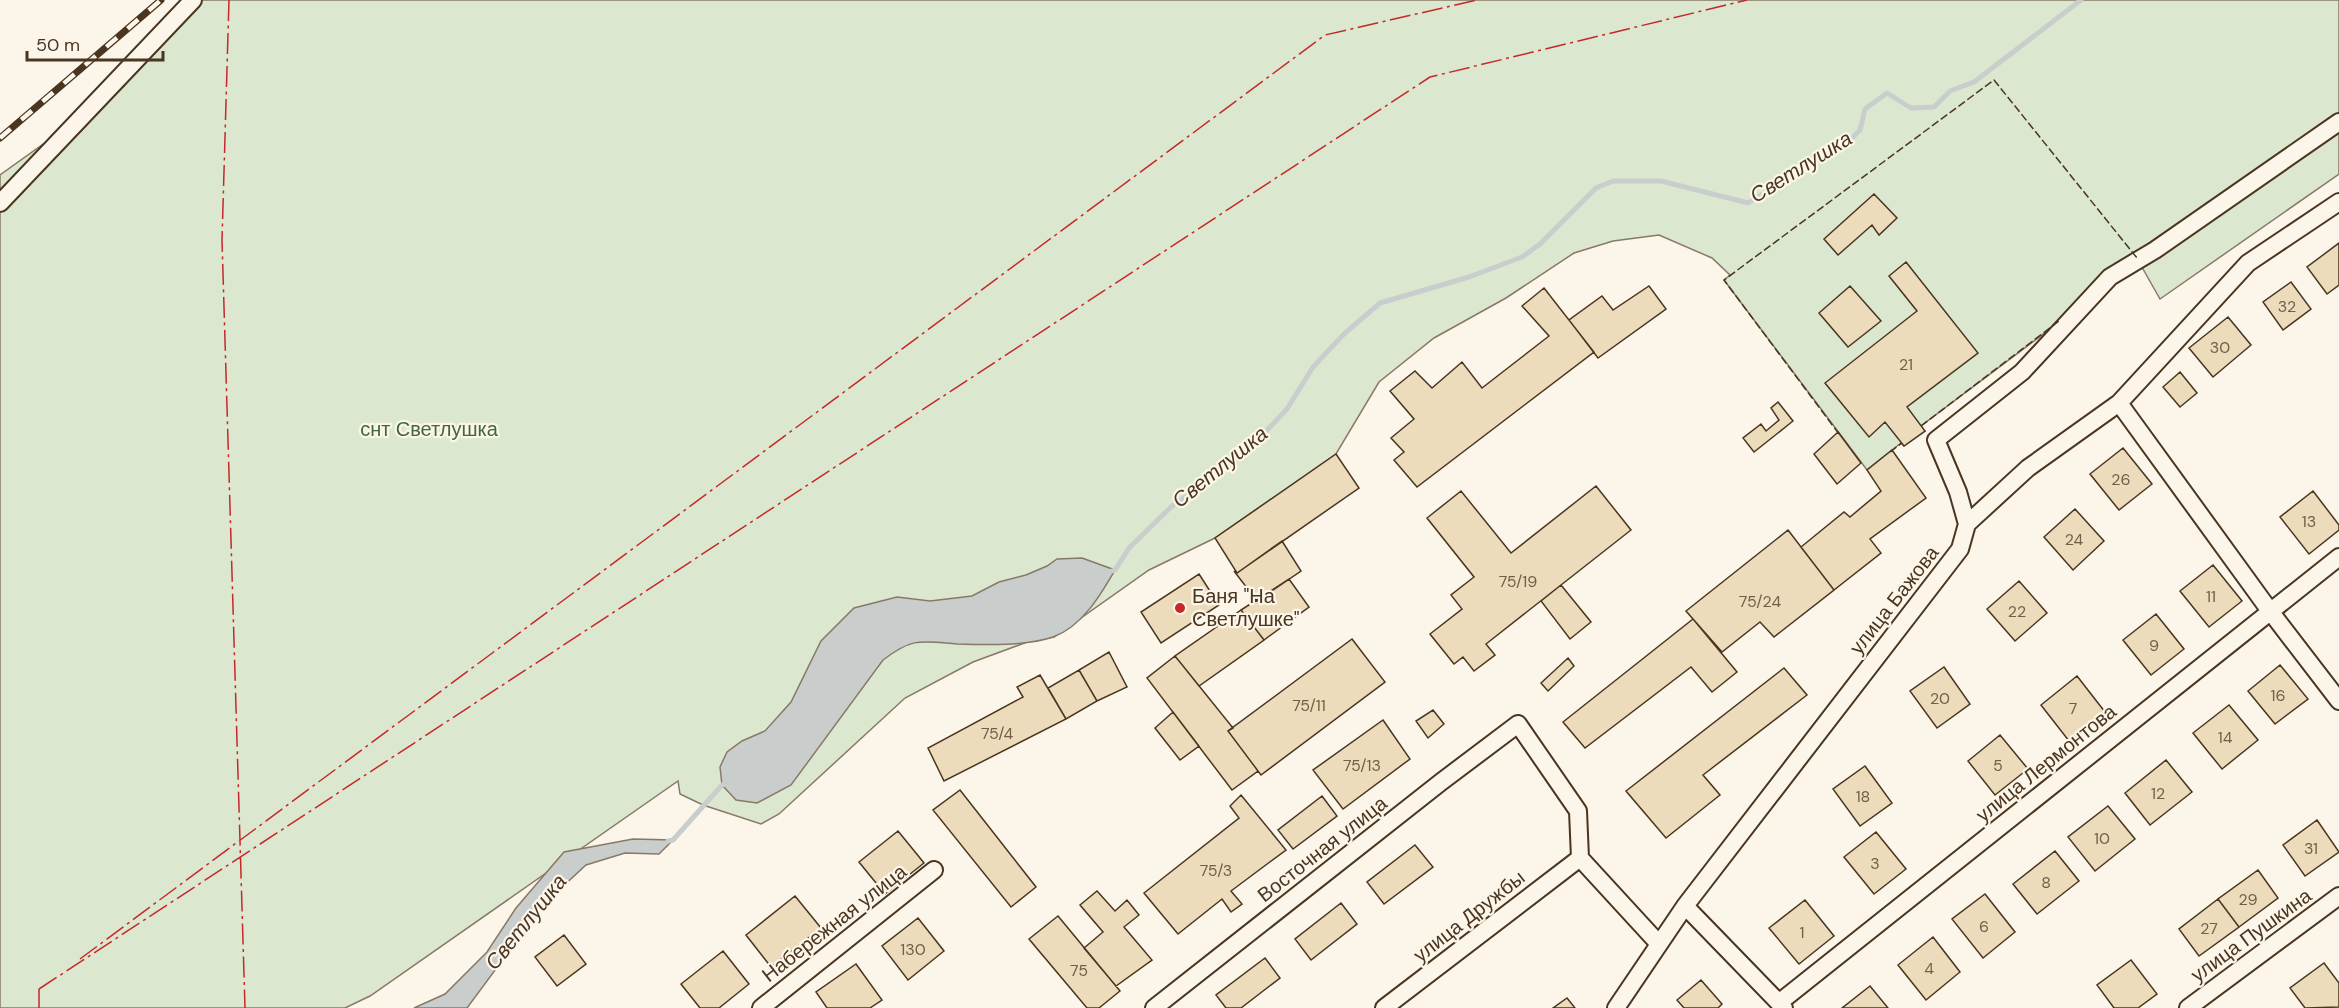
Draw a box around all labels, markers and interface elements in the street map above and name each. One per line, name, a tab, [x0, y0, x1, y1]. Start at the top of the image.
scale bar	[27, 24, 164, 62]
text: 50 m	[36, 33, 80, 57]
water label: Светлушка	[1745, 125, 1857, 209]
house number: 32	[2278, 296, 2296, 317]
house number: 30	[2210, 337, 2230, 358]
house number: 21	[1899, 354, 1913, 375]
park label: снт Светлушка	[360, 416, 499, 442]
water label: Светлушка	[1166, 420, 1274, 514]
house number: 26	[2111, 469, 2131, 490]
house number: 13	[2302, 511, 2316, 532]
house number: 24	[2065, 529, 2084, 550]
street label: улица Бажова	[1844, 540, 1945, 659]
house number: 75/19	[1499, 571, 1537, 592]
place label: Баня "На Светлушке"	[1192, 583, 1300, 632]
house number: 11	[2206, 586, 2216, 607]
house number: 75/24	[1739, 591, 1781, 612]
marker: Баня "На Светлушке"	[1173, 601, 1187, 615]
house number: 22	[2008, 601, 2026, 622]
house number: 9	[2149, 635, 2159, 656]
house number: 16	[2270, 685, 2286, 706]
house number: 20	[1930, 688, 1950, 709]
house number: 75/11	[1292, 695, 1326, 716]
street label: улица Лермонтова	[1971, 698, 2122, 828]
house number: 7	[2069, 698, 2077, 719]
house number: 75/4	[981, 723, 1013, 744]
house number: 14	[2218, 727, 2233, 748]
house number: 75/13	[1343, 755, 1381, 776]
house number: 5	[1993, 755, 2003, 776]
house number: 12	[2151, 783, 2165, 804]
house number: 18	[1856, 786, 1870, 807]
street label: Восточная улица	[1252, 790, 1393, 908]
house number: 10	[2094, 828, 2110, 849]
house number: 31	[2304, 838, 2318, 859]
house number: 3	[1870, 853, 1880, 874]
street label: Набережная улица	[756, 858, 912, 988]
house number: 75/3	[1200, 860, 1232, 881]
street label: улица Дружбы	[1408, 864, 1530, 968]
water label: Светлушка	[479, 868, 573, 976]
house number: 8	[2041, 872, 2051, 893]
street label: улица Пушкина	[2186, 882, 2317, 987]
house number: 29	[2238, 889, 2258, 910]
house number: 6	[1979, 916, 1989, 937]
house number: 27	[2200, 918, 2218, 939]
house number: 1	[1800, 922, 1805, 943]
house number: 130	[900, 939, 926, 960]
house number: 4	[1924, 958, 1934, 979]
house number: 75	[1070, 960, 1088, 981]

